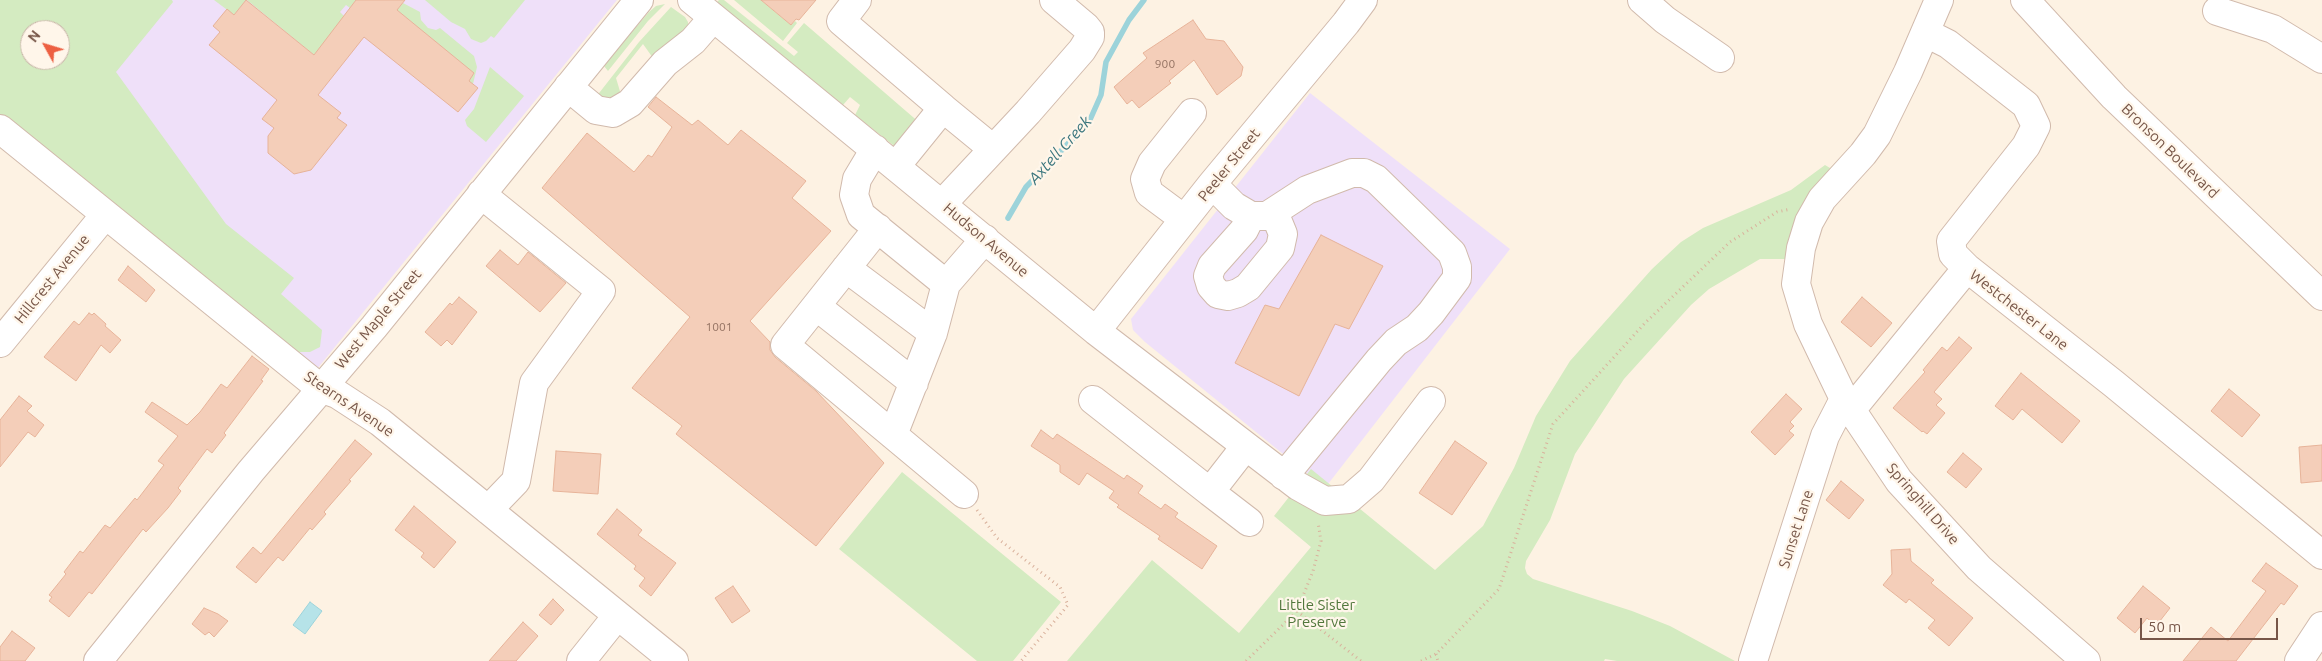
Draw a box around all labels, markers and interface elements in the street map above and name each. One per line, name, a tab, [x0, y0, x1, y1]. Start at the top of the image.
north arrow	[20, 20, 70, 70]
text: N	[25, 27, 44, 45]
house number: 900	[1155, 57, 1175, 71]
street label: Bronson Boulevard	[2118, 100, 2222, 202]
water label: Axtell Creek	[1024, 112, 1096, 188]
street label: Peeler Street	[1194, 125, 1264, 205]
street label: Hudson Avenue	[940, 199, 1032, 281]
street label: Hillcrest Avenue	[11, 231, 93, 327]
street label: West Maple Street	[331, 265, 425, 373]
street label: Westchester Lane	[1966, 266, 2072, 354]
house number: 1001	[705, 320, 733, 334]
street label: Stearns Avenue	[301, 367, 397, 441]
street label: Springhill Drive	[1883, 460, 1963, 548]
street label: Sunset Lane	[1775, 488, 1817, 570]
park label: Little Sister Preserve	[1279, 596, 1355, 631]
scale bar	[2142, 608, 2280, 640]
text: 50 m	[2148, 618, 2181, 635]

